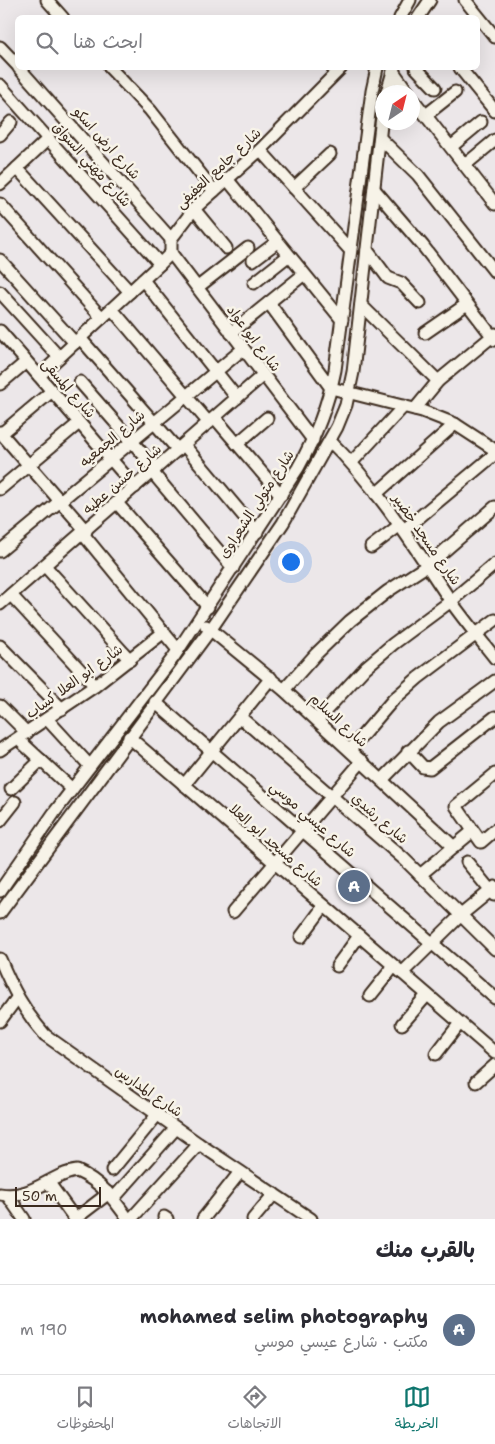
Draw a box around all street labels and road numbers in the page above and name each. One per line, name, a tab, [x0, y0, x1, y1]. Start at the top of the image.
street label: شارع ارض اسكو	[68, 102, 144, 184]
street label: شارع مهني السواق	[46, 118, 135, 213]
street label: شارع جامع العفيفى	[171, 124, 266, 214]
street label: شارع ابو عواد	[222, 301, 285, 376]
street label: شارع المسقى	[37, 354, 100, 422]
street label: شارع الجمعيه	[76, 406, 149, 471]
street label: شارع حسن عطيه	[79, 440, 166, 519]
street label: شارع متولي الشعراوى	[214, 446, 301, 564]
street label: شارع مسجد خضير	[387, 489, 465, 589]
street label: شارع ابو العلا كساب	[22, 640, 127, 723]
street label: شارع السلام	[305, 689, 372, 752]
street label: شارع عيسي موسي	[264, 777, 360, 864]
street label: شارع رشدي	[347, 789, 412, 849]
street label: شارع مسجد ابو العلا	[225, 800, 326, 891]
street label: شارع المدارس	[111, 1061, 186, 1122]

